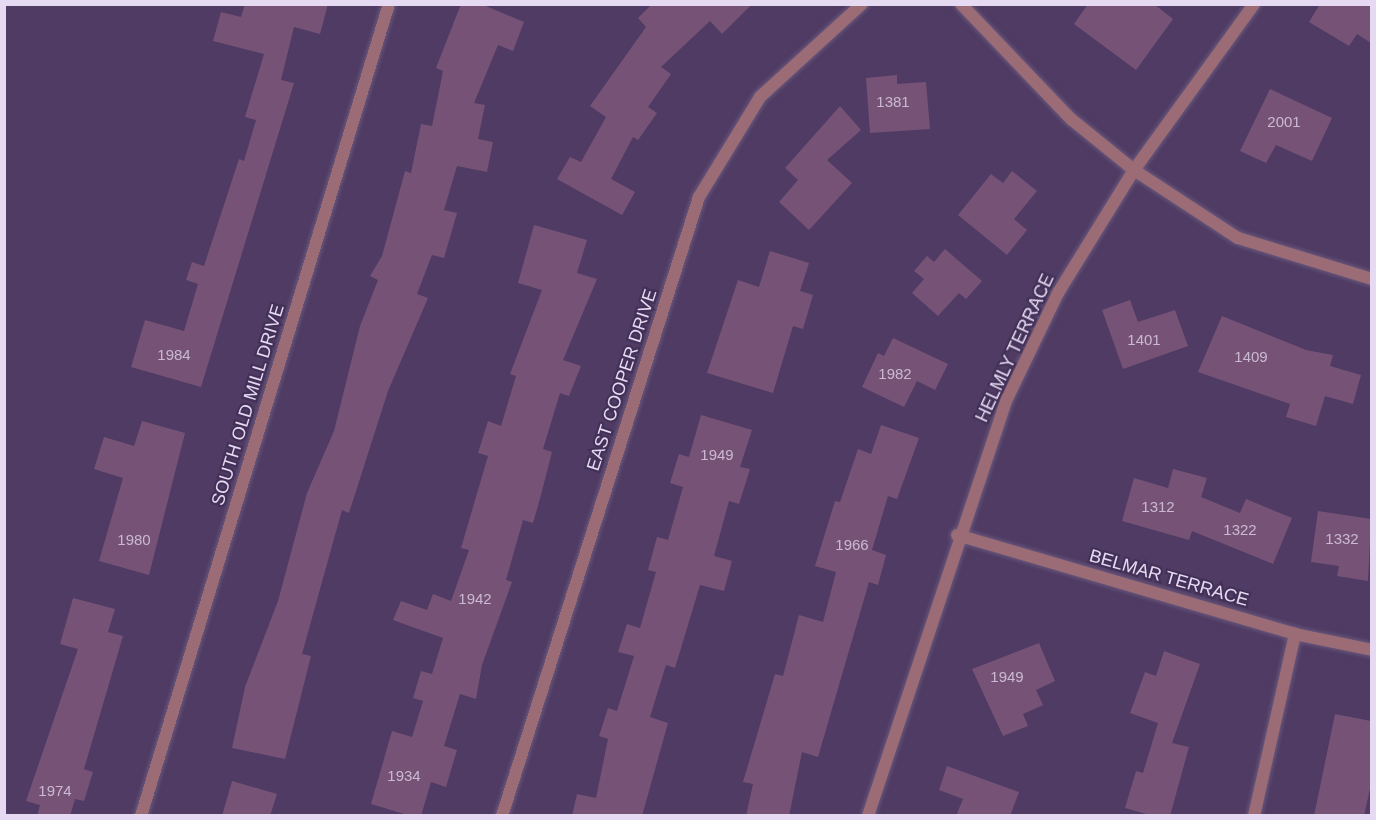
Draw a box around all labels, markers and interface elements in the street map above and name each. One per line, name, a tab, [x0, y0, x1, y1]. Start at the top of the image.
house number: 1381	[876, 93, 910, 111]
house number: 2001	[1267, 113, 1301, 131]
street label: HELMLY TERRACE	[971, 270, 1059, 426]
street label: EAST COOPER DRIVE	[582, 286, 662, 474]
street label: SOUTH OLD MILL DRIVE	[207, 301, 289, 509]
house number: 1401	[1127, 331, 1161, 349]
house number: 1984	[157, 346, 191, 364]
house number: 1409	[1234, 348, 1268, 366]
house number: 1982	[878, 365, 912, 383]
house number: 1949	[700, 446, 734, 464]
house number: 1312	[1141, 498, 1175, 516]
house number: 1322	[1223, 521, 1257, 539]
house number: 1332	[1325, 530, 1359, 548]
house number: 1980	[117, 531, 151, 549]
house number: 1966	[835, 536, 869, 554]
street label: BELMAR TERRACE	[1087, 545, 1251, 611]
house number: 1942	[458, 590, 492, 608]
house number: 1949	[990, 668, 1024, 686]
house number: 1934	[387, 767, 421, 785]
house number: 1974	[38, 782, 72, 800]

